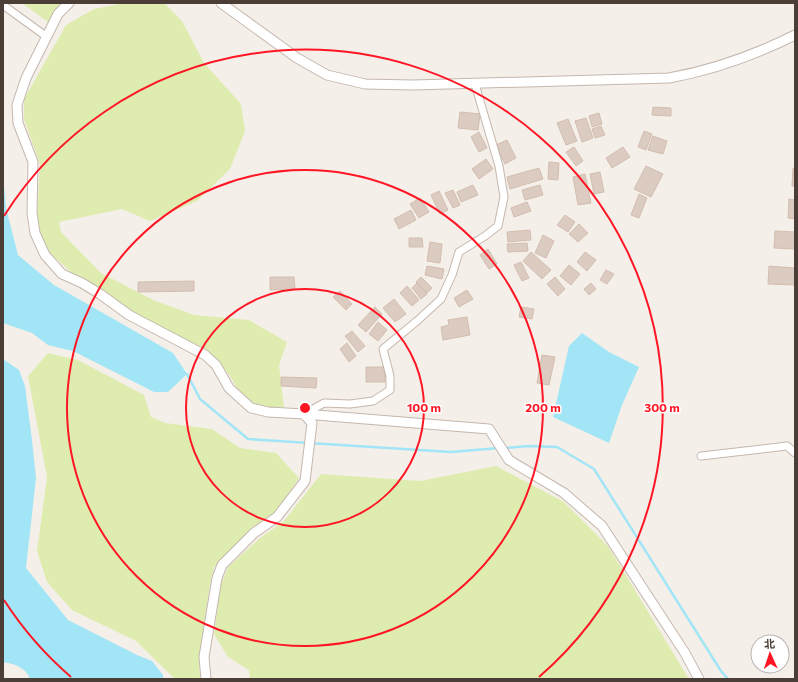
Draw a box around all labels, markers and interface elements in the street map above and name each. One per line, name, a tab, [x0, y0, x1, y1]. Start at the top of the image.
text: 100 m	[407, 400, 441, 414]
text: 200 m	[525, 400, 561, 414]
text: 300 m	[644, 400, 680, 414]
centre of rings	[298, 401, 312, 415]
north arrow	[750, 634, 790, 674]
text: 北	[764, 637, 775, 650]

